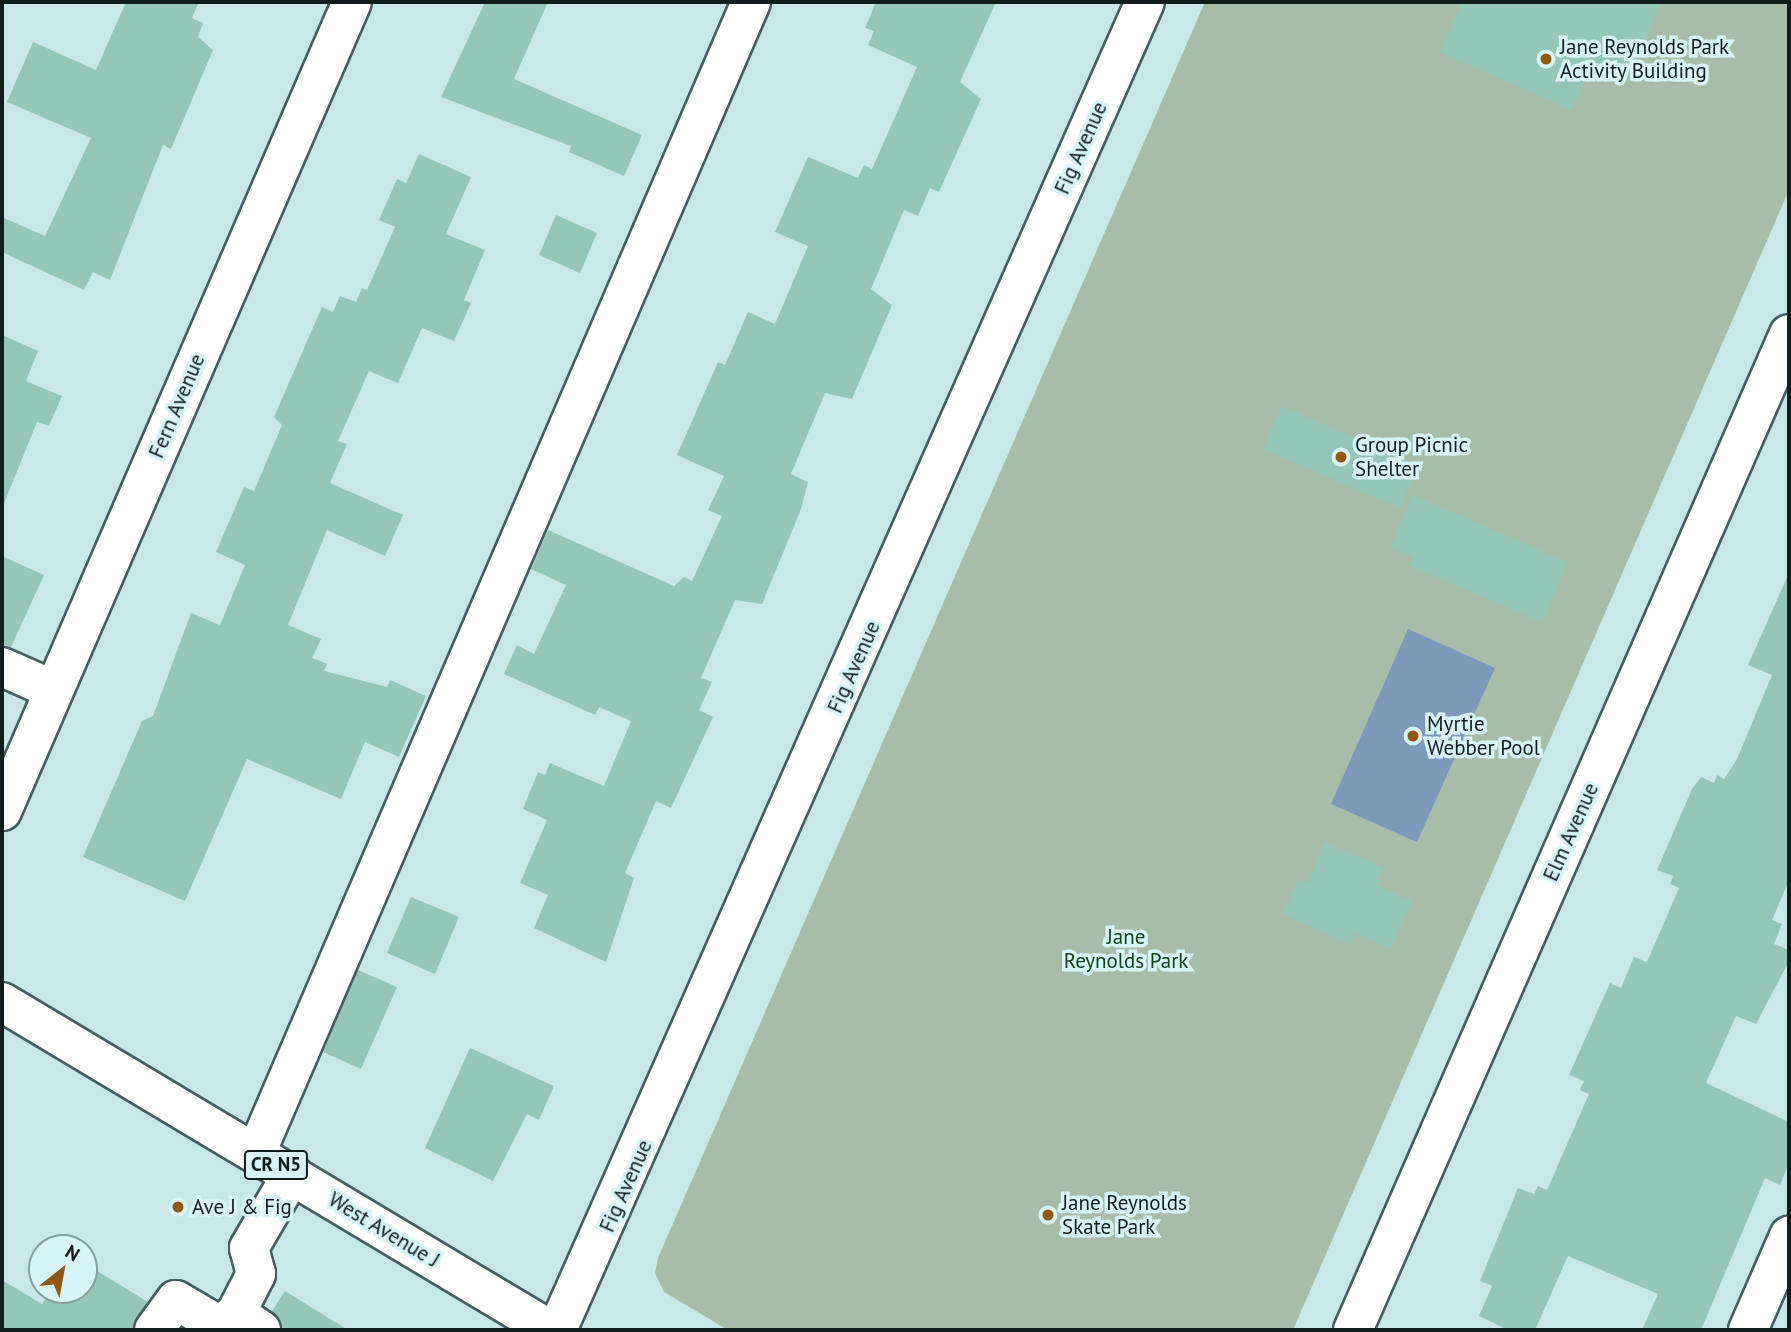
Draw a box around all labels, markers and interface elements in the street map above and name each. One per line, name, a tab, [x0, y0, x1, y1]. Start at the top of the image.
place label: Jane Reynolds Park Activity Building	[1560, 34, 1729, 84]
marker: Jane Reynolds Park Activity Building	[1538, 51, 1554, 67]
street label: Fig Avenue	[1049, 98, 1113, 198]
street label: Fern Avenue	[144, 350, 210, 462]
place label: Group Picnic Shelter	[1355, 432, 1468, 482]
marker: Group Picnic Shelter	[1333, 449, 1349, 465]
street label: Fig Avenue	[822, 617, 886, 717]
place label: Myrtie Webber Pool	[1427, 711, 1540, 761]
marker: Myrtie Webber Pool	[1405, 728, 1421, 744]
street label: Elm Avenue	[1538, 779, 1604, 885]
park label: Jane Reynolds Park	[1064, 924, 1188, 974]
street label: Fig Avenue	[594, 1136, 658, 1236]
road number: CR N5	[243, 1149, 309, 1180]
street label: West Avenue J	[323, 1187, 445, 1273]
place label: Jane Reynolds Skate Park	[1062, 1190, 1187, 1240]
place label: Ave J & Fig	[192, 1194, 292, 1220]
marker: Ave J & Fig	[170, 1199, 186, 1215]
marker: Jane Reynolds Skate Park	[1040, 1207, 1056, 1223]
north arrow	[28, 1234, 98, 1304]
text: N	[61, 1239, 84, 1266]

